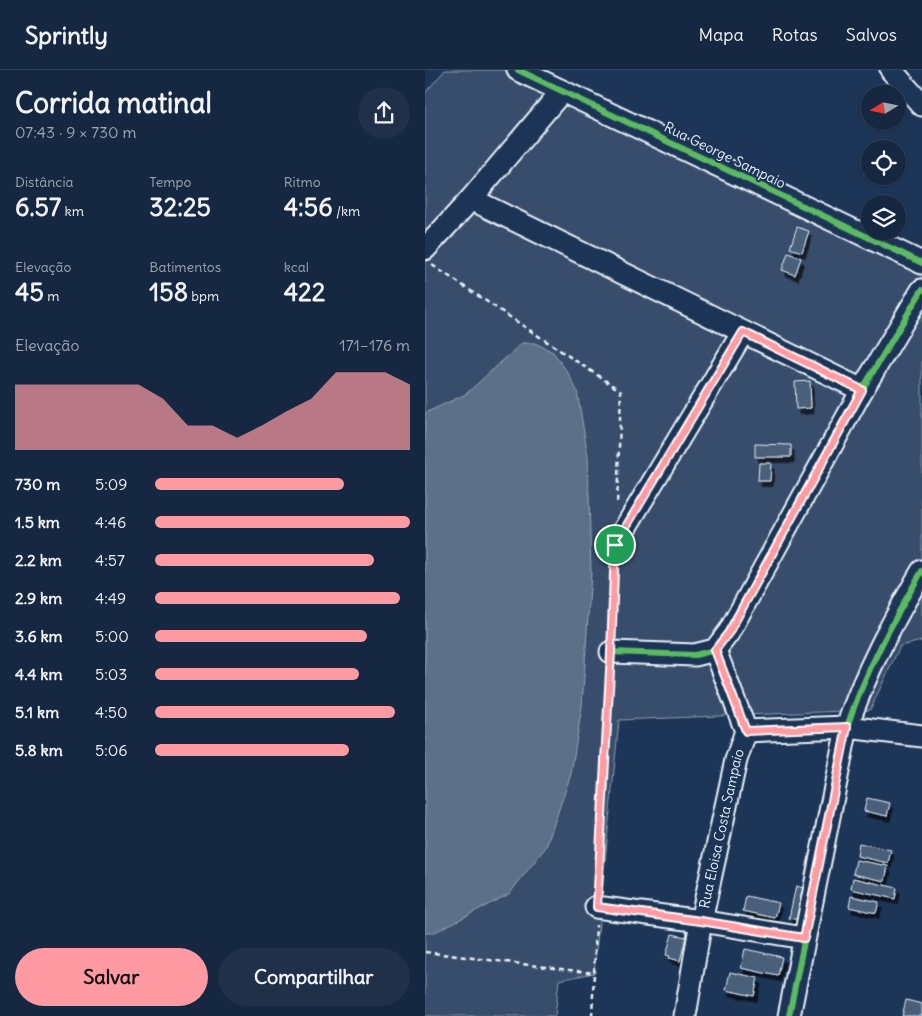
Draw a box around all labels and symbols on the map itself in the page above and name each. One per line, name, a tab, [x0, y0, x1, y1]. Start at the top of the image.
north arrow	[861, 85, 906, 130]
street label: Rua George Sampaio	[661, 118, 789, 192]
pin	[594, 524, 636, 566]
street label: Rua Eloisa Costa Sampaio	[695, 746, 748, 910]

